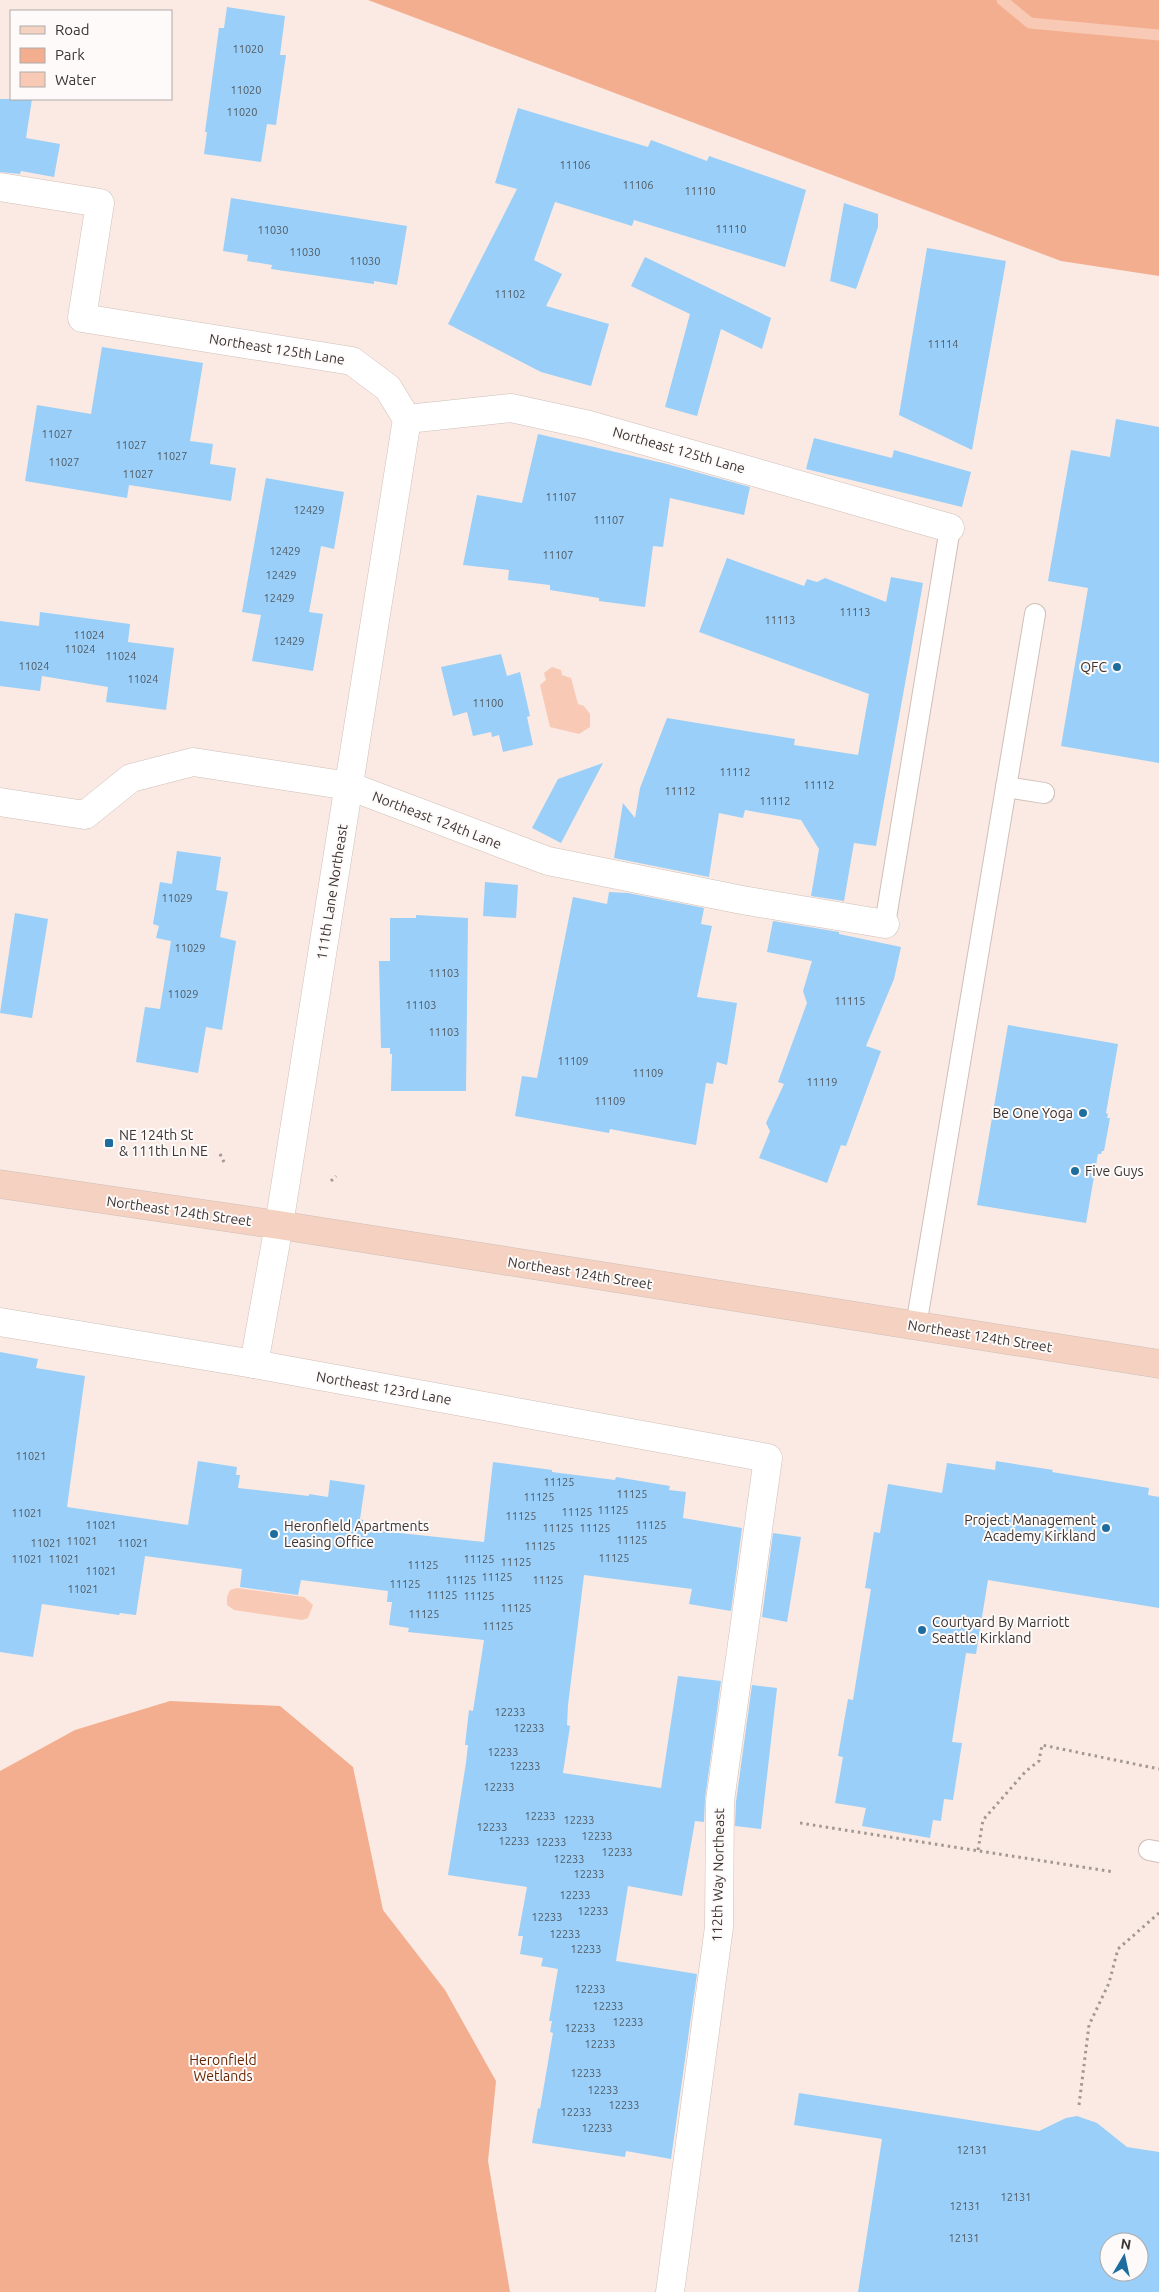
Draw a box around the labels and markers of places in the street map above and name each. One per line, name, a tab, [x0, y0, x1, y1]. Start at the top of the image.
place label: QFC	[1080, 659, 1107, 675]
marker: QFC	[1111, 661, 1123, 673]
place label: Be One Yoga	[992, 1105, 1073, 1121]
marker: Be One Yoga	[1077, 1107, 1089, 1119]
place label: NE 124th St & 111th Ln NE	[119, 1127, 208, 1159]
marker: NE 124th St & 111th Ln NE	[103, 1137, 115, 1149]
place label: Five Guys	[1085, 1163, 1144, 1179]
marker: Five Guys	[1069, 1165, 1081, 1177]
place label: Project Management Academy Kirkland	[964, 1512, 1096, 1544]
place label: Heronfield Apartments Leasing Office	[284, 1518, 429, 1550]
marker: Project Management Academy Kirkland	[1100, 1522, 1112, 1534]
marker: Heronfield Apartments Leasing Office	[268, 1528, 280, 1540]
place label: Courtyard By Marriott Seattle Kirkland	[932, 1614, 1070, 1646]
marker: Courtyard By Marriott Seattle Kirkland	[916, 1624, 928, 1636]

